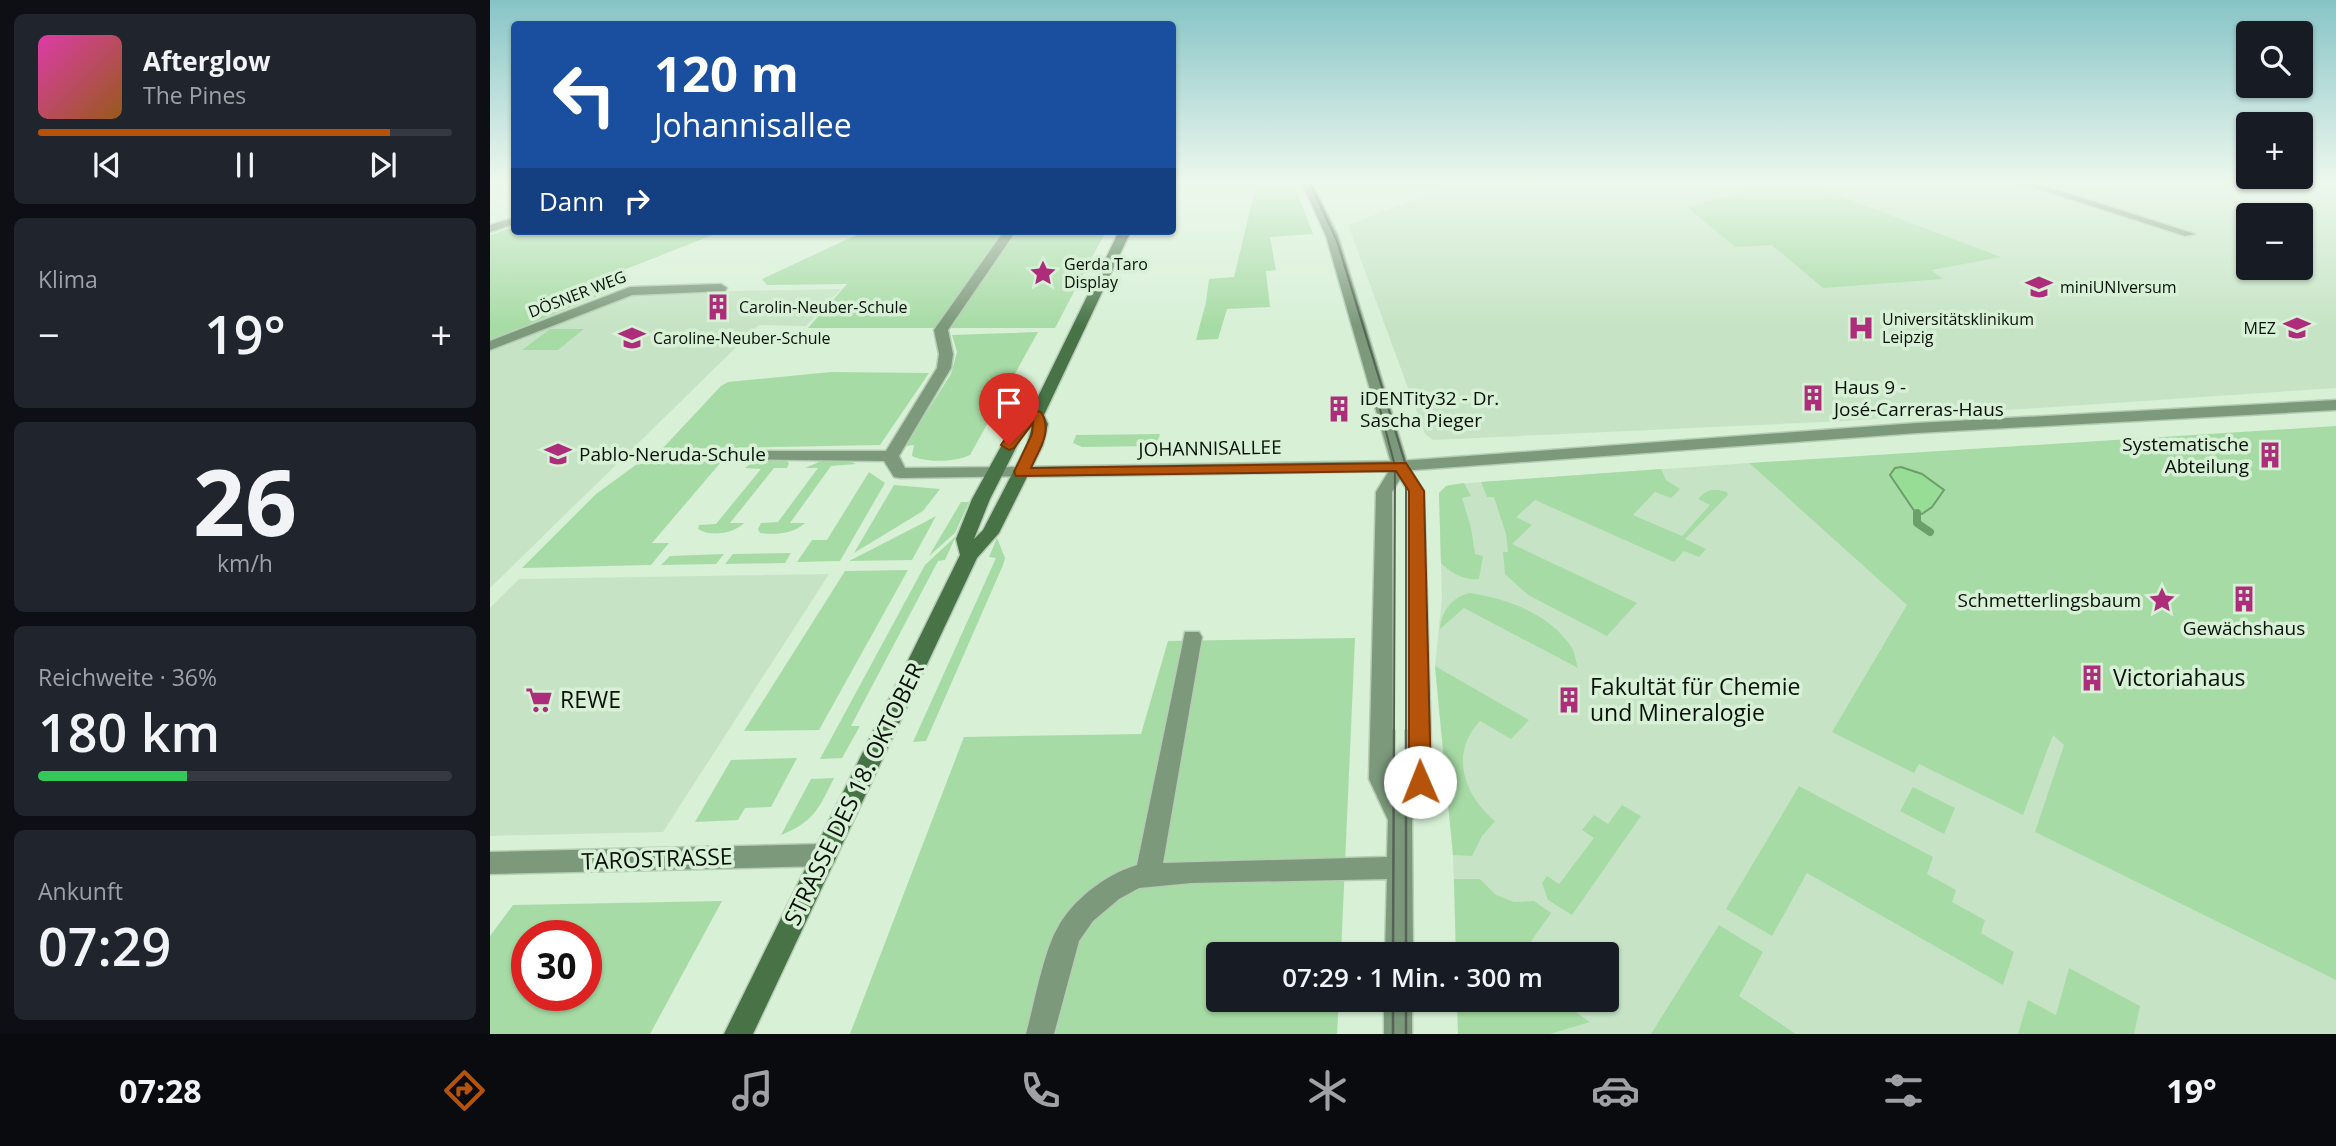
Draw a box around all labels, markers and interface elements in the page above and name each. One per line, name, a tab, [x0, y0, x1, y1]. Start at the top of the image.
map controls	[2236, 21, 2313, 280]
button: search	[2236, 21, 2313, 98]
text: 120 m	[654, 40, 799, 106]
text: Afterglow	[143, 43, 270, 79]
icon: left	[539, 49, 630, 140]
text: The Pines	[143, 79, 246, 111]
text: Johannisallee	[654, 103, 852, 146]
button: +	[2236, 112, 2313, 189]
icon: previous	[88, 146, 126, 184]
icon: pause	[226, 146, 264, 184]
icon: next	[364, 146, 402, 184]
icon: right	[618, 182, 656, 220]
text: Dann	[539, 183, 604, 219]
button: −	[2236, 203, 2313, 280]
place label: Gerda Taro Display	[1064, 253, 1148, 293]
place icon: Gerda Taro Display	[1028, 258, 1058, 288]
text: Klima	[38, 263, 98, 295]
street label: DÖSNER WEG	[525, 265, 629, 323]
school or university icon: miniUNIversum	[2024, 272, 2054, 302]
place label: miniUNIversum	[2060, 276, 2177, 298]
building icon: Carolin-Neuber-Schule	[703, 292, 733, 322]
place label: Carolin-Neuber-Schule	[739, 296, 908, 318]
text: 19°	[204, 298, 286, 369]
text: −	[38, 308, 60, 360]
text: +	[430, 308, 452, 360]
place label: Universitätsklinikum Leipzig	[1882, 308, 2034, 348]
hospital icon: Universitätsklinikum Leipzig	[1846, 313, 1876, 343]
school or university icon: MEZ	[2282, 313, 2312, 343]
place label: MEZ	[2244, 317, 2276, 339]
school or university icon: Caroline-Neuber-Schule	[617, 323, 647, 353]
place label: Caroline-Neuber-Schule	[653, 327, 831, 349]
pin	[979, 373, 1039, 445]
place label: Haus 9 - José-Carreras-Haus	[1832, 374, 2004, 422]
building icon: Haus 9 - José-Carreras-Haus	[1798, 383, 1828, 413]
icon: arrive	[990, 384, 1028, 422]
place label: iDENTity32 - Dr. Sascha Pieger	[1360, 385, 1499, 433]
building icon: iDENTity32 - Dr. Sascha Pieger	[1324, 394, 1354, 424]
place label: Systematische Abteilung	[2122, 431, 2249, 479]
street label: JOHANNISALLEE	[1136, 434, 1282, 462]
text: 26	[193, 439, 297, 563]
school or university icon: Pablo-Neruda-Schule	[543, 439, 573, 469]
building icon: Systematische Abteilung	[2255, 440, 2285, 470]
place label: Pablo-Neruda-Schule	[579, 441, 766, 467]
text: km/h	[217, 547, 273, 579]
building icon: Gewächshaus	[2229, 584, 2259, 614]
place icon: Schmetterlingsbaum	[2147, 585, 2177, 615]
place label: Schmetterlingsbaum	[1958, 587, 2141, 613]
place label: Gewächshaus	[2183, 615, 2305, 641]
street label: STRASSE DES 18. OKTOBER	[775, 657, 931, 930]
text: Reichweite · 36%	[38, 661, 217, 693]
place label: Victoriahaus	[2113, 661, 2246, 693]
building icon: Victoriahaus	[2077, 663, 2107, 693]
place label: Fakultät für Chemie und Mineralogie	[1590, 670, 1801, 728]
place label: REWE	[560, 683, 621, 715]
supermarket icon: REWE	[524, 685, 554, 715]
building icon: Fakultät für Chemie und Mineralogie	[1554, 685, 1584, 715]
text: 180 km	[38, 696, 220, 767]
position arrow	[1383, 745, 1457, 819]
street label: TAROSTRASSE	[581, 839, 733, 877]
text: Ankunft	[38, 875, 123, 907]
text: 07:29	[38, 910, 171, 981]
speed limit sign: 30	[511, 920, 602, 1011]
text: 07:29 · 1 Min. · 300 m	[1282, 959, 1543, 995]
icon: directions	[440, 1066, 489, 1115]
icon: music	[728, 1066, 777, 1115]
icon: phone	[1016, 1066, 1065, 1115]
icon: climate	[1303, 1066, 1352, 1115]
icon: car	[1591, 1066, 1640, 1115]
icon: filters	[1879, 1066, 1928, 1115]
text: 07:28	[119, 1069, 202, 1112]
text: 19°	[2166, 1069, 2217, 1112]

